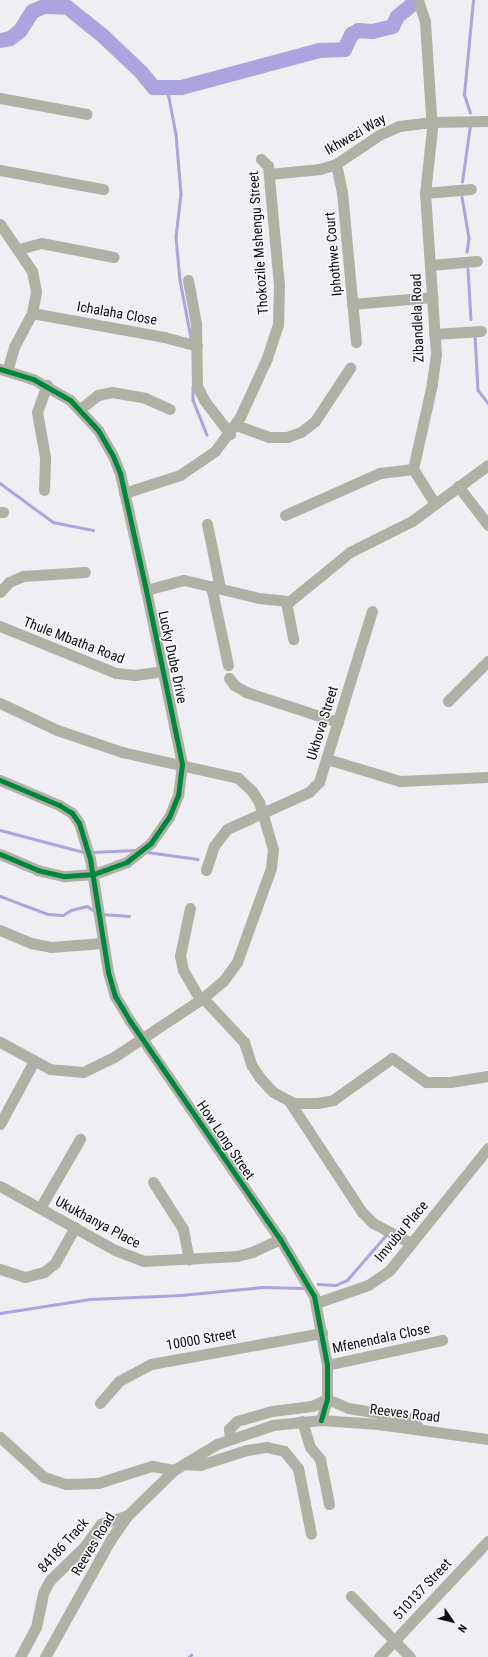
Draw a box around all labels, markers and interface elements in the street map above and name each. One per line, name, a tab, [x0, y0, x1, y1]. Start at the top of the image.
street label: Ikhwezi Way	[321, 110, 389, 158]
street label: Thokozile Mshengu Street	[245, 171, 271, 315]
street label: Iphothwe Court	[321, 211, 345, 297]
street label: Zibandlela Road	[407, 273, 427, 363]
street label: Ichalaha Close	[76, 298, 158, 328]
street label: Lucky Dube Drive	[155, 609, 191, 705]
street label: Thule Mbatha Road	[21, 613, 127, 667]
street label: Ukhova Street	[303, 684, 341, 762]
street label: How Long Street	[193, 1097, 259, 1183]
street label: Ukukhanya Place	[53, 1193, 143, 1251]
street label: Imvubu Place	[371, 1197, 431, 1265]
street label: Mfenendala Close	[331, 1319, 431, 1357]
street label: 10000 Street	[165, 1325, 237, 1353]
street label: Reeves Road	[369, 1400, 441, 1426]
street label: Reeves Road	[68, 1509, 118, 1579]
street label: 84186 Track	[34, 1514, 92, 1576]
street label: 510137 Street	[389, 1555, 455, 1623]
north arrow	[432, 1601, 472, 1641]
text: N	[455, 1622, 469, 1635]

